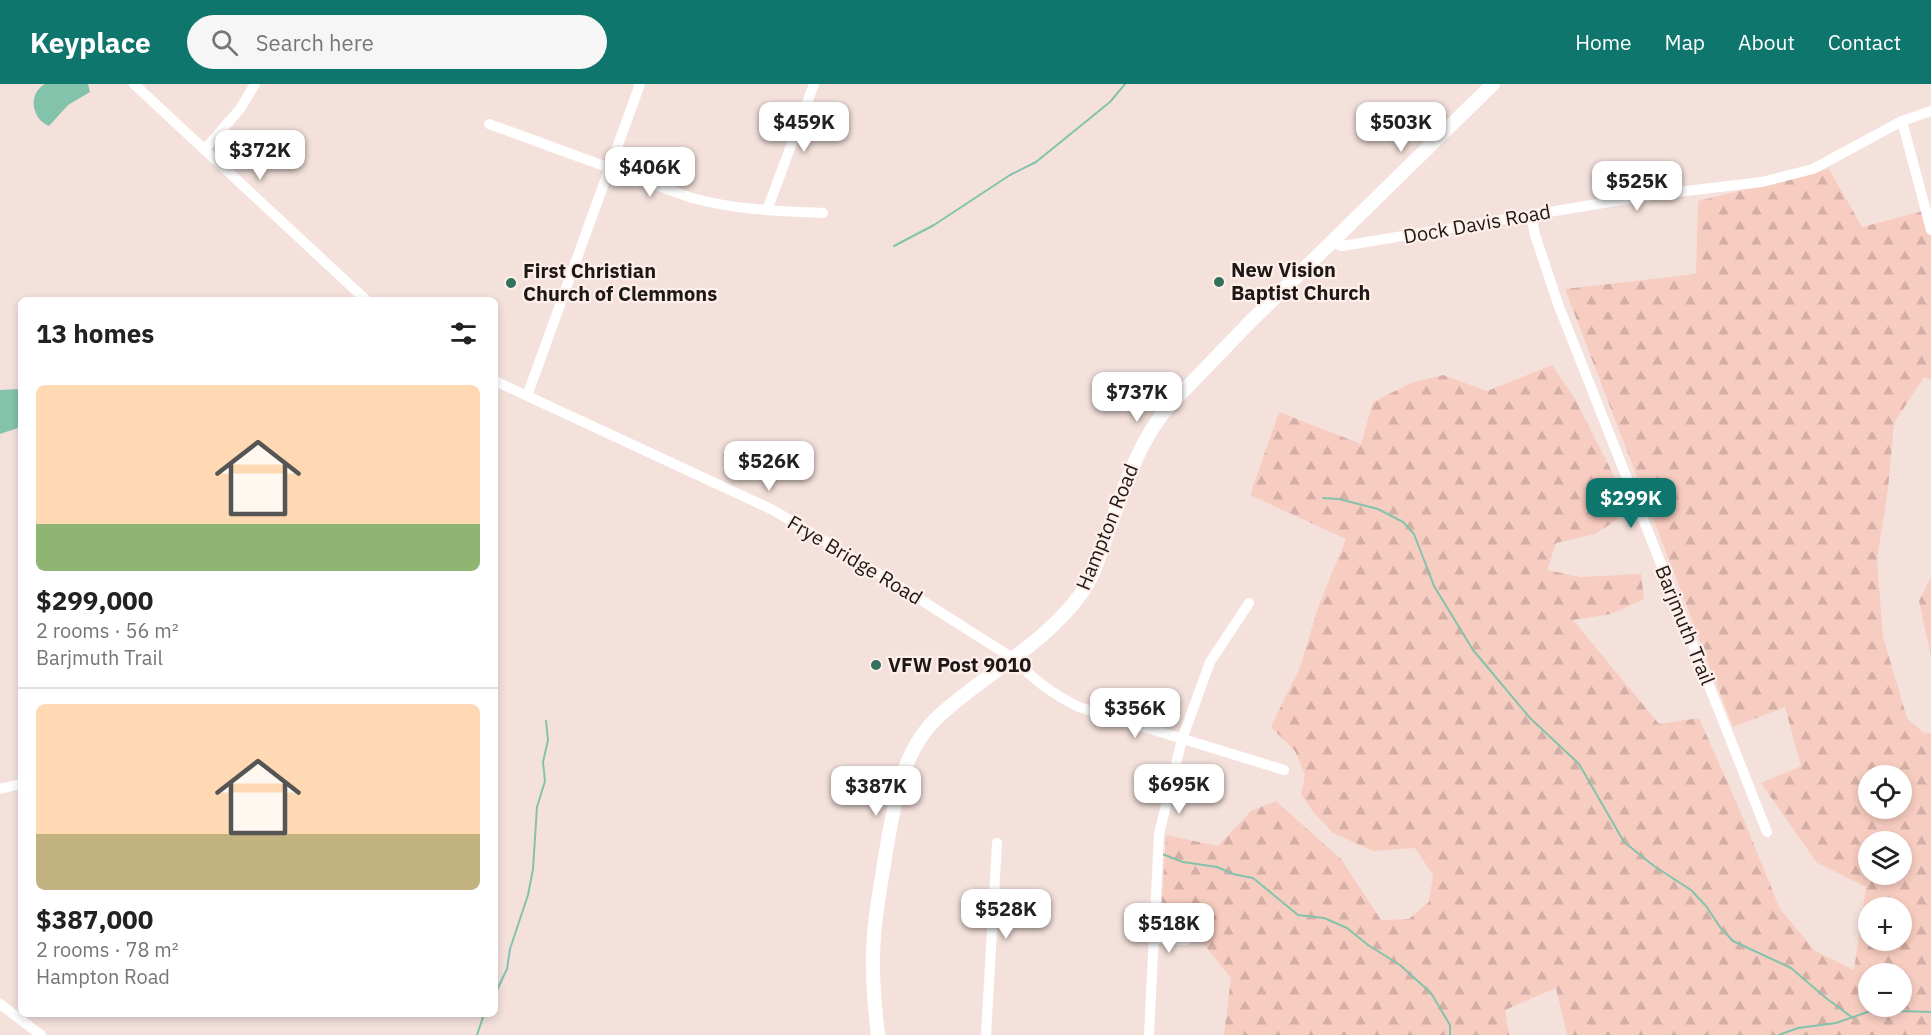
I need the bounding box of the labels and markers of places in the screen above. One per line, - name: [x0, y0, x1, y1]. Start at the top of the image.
- pin: $459K: [762, 102, 846, 153]
- pin: $503K: [1359, 102, 1443, 153]
- pin: $372K: [218, 130, 302, 181]
- pin: $406K: [608, 147, 692, 198]
- pin: $525K: [1595, 161, 1679, 212]
- place label: New Vision Baptist Church: [1231, 256, 1371, 306]
- place label: First Christian Church of Clemmons: [523, 257, 717, 307]
- marker: New Vision Baptist Church: [1212, 275, 1226, 289]
- marker: First Christian Church of Clemmons: [504, 276, 518, 290]
- pin: $737K: [1095, 372, 1179, 423]
- pin: $526K: [727, 441, 811, 492]
- pin: $299K: [1589, 478, 1673, 529]
- place label: VFW Post 9010: [888, 651, 1031, 678]
- marker: VFW Post 9010: [869, 658, 883, 672]
- pin: $356K: [1093, 688, 1177, 739]
- pin: $695K: [1137, 764, 1221, 815]
- pin: $387K: [834, 766, 918, 817]
- pin: $528K: [964, 889, 1048, 940]
- pin: $518K: [1127, 903, 1211, 954]

